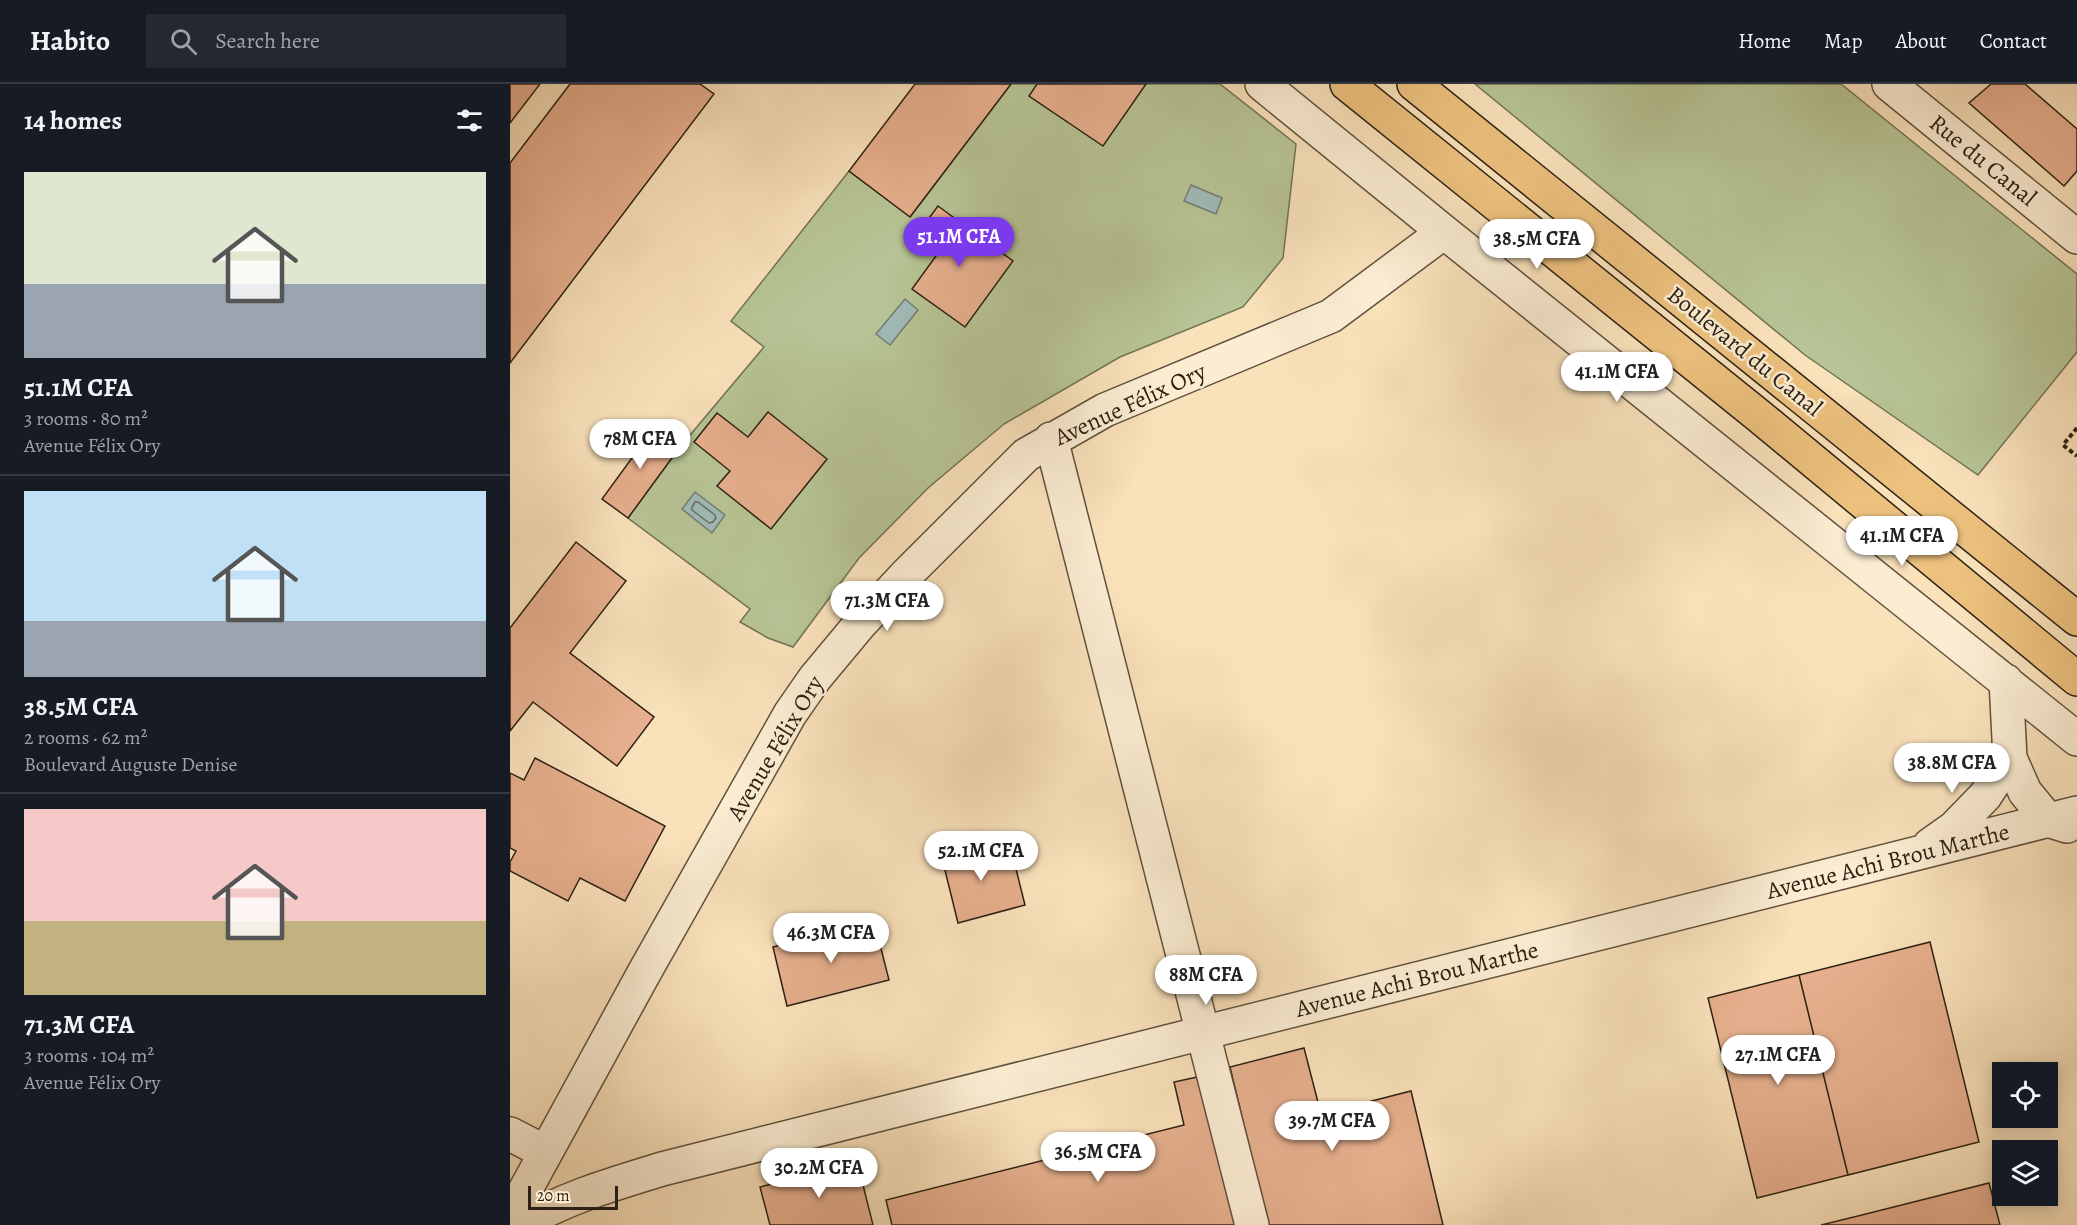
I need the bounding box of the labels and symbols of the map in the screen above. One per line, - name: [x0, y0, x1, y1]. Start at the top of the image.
- street label: Rue du Canal: [1923, 107, 2043, 213]
- pin: 51.1M CFA: [890, 217, 1028, 268]
- pin: 38.5M CFA: [1468, 219, 1606, 270]
- street label: Boulevard du Canal: [1661, 279, 1829, 424]
- pin: 41.1M CFA: [1548, 352, 1686, 403]
- street label: Avenue Félix Ory: [1048, 355, 1211, 454]
- pin: 78M CFA: [585, 419, 695, 470]
- pin: 41.1M CFA: [1833, 516, 1971, 567]
- pin: 71.3M CFA: [818, 581, 956, 632]
- street label: Avenue Félix Ory: [719, 669, 831, 827]
- pin: 38.8M CFA: [1883, 743, 2021, 794]
- street label: Avenue Achi Brou Marthe: [1762, 815, 2013, 907]
- pin: 52.1M CFA: [912, 831, 1050, 882]
- pin: 46.3M CFA: [762, 913, 900, 964]
- street label: Avenue Achi Brou Marthe: [1291, 933, 1542, 1025]
- pin: 88M CFA: [1151, 955, 1261, 1006]
- pin: 27.1M CFA: [1709, 1035, 1847, 1086]
- pin: 39.7M CFA: [1263, 1101, 1401, 1152]
- pin: 36.5M CFA: [1029, 1132, 1167, 1183]
- pin: 30.2M CFA: [750, 1148, 888, 1199]
- scale bar: [528, 1183, 618, 1210]

